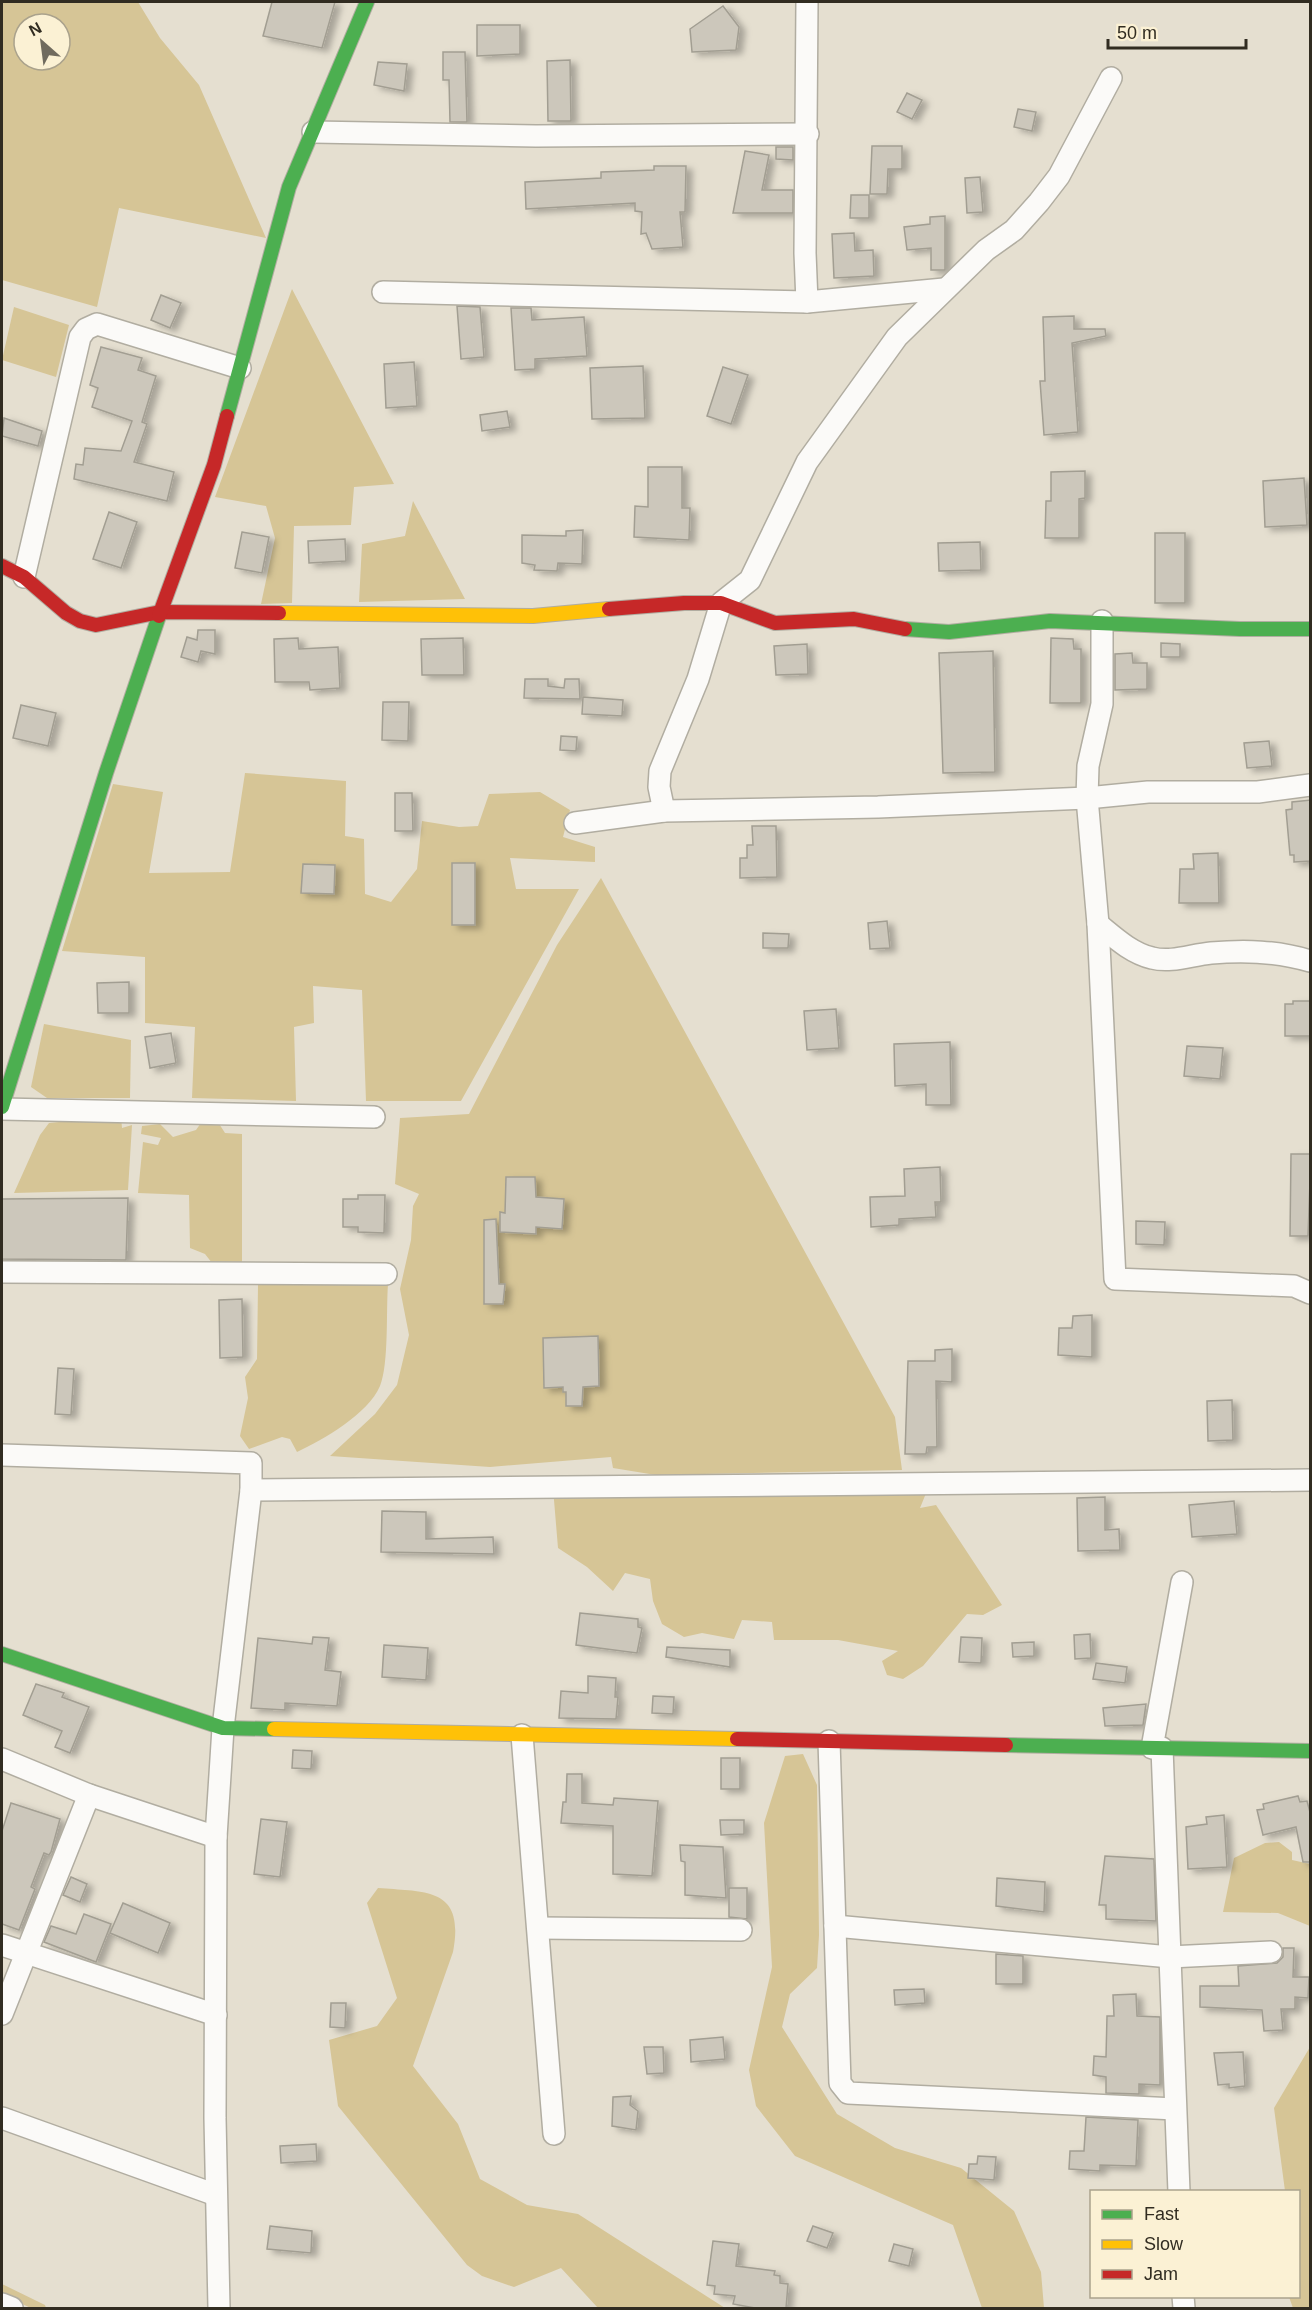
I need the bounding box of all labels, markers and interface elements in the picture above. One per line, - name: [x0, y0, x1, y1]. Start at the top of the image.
- north arrow: [12, 12, 72, 72]
- scale bar: [1108, 12, 1246, 50]
- text: N: [26, 19, 44, 39]
- text: 50 m: [1117, 23, 1157, 43]
- legend: [1090, 2190, 1300, 2298]
- text: Fast: [1144, 2204, 1179, 2224]
- text: Slow: [1144, 2234, 1184, 2254]
- text: Jam: [1144, 2264, 1178, 2284]

